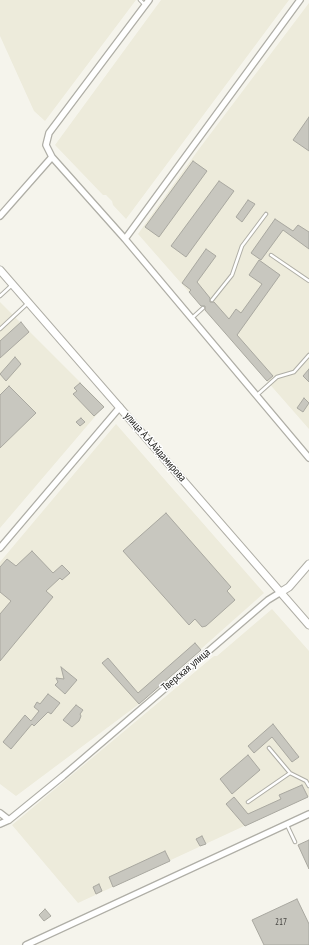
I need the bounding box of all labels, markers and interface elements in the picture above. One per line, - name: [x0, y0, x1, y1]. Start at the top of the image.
- street label: улица А.А.Айдамирова: [121, 410, 189, 484]
- street label: Тверская улица: [159, 646, 213, 694]
- house number: 217: [275, 917, 287, 927]

